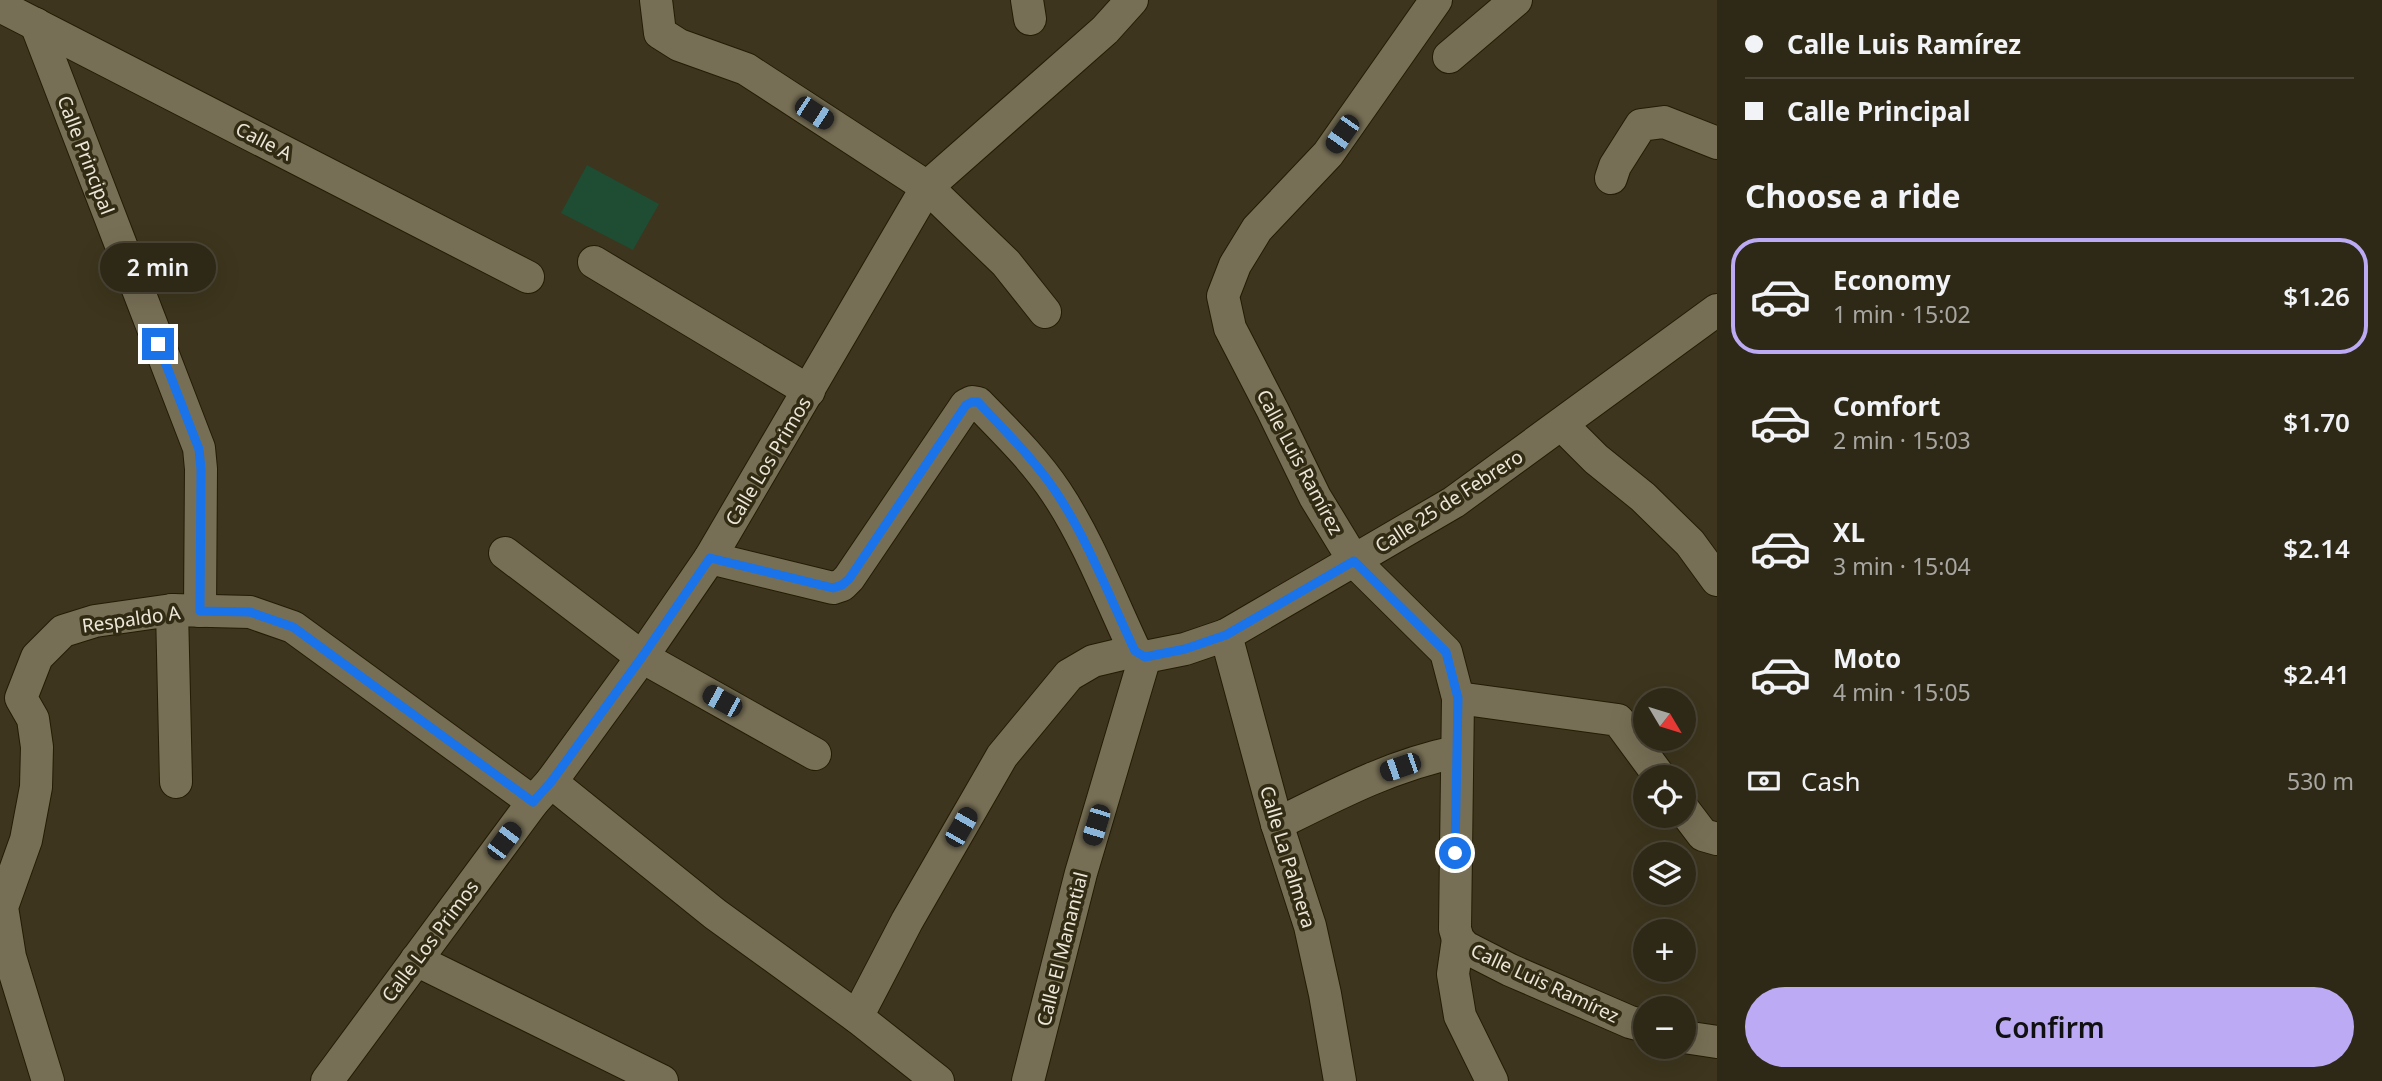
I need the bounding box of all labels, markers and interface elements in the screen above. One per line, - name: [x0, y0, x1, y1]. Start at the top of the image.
- text: Calle Luis Ramírez: [1787, 26, 2021, 62]
- street label: Calle Principal: [51, 92, 121, 218]
- car: [791, 93, 838, 133]
- text: Calle Principal: [1787, 93, 1970, 129]
- car: [1322, 111, 1363, 157]
- street label: Calle A: [231, 116, 298, 167]
- text: Choose a ride: [1745, 174, 1961, 217]
- callout: 2 min: [100, 243, 216, 292]
- text: 2 min: [127, 251, 189, 283]
- text: Economy: [1833, 262, 1951, 298]
- icon: car: [1749, 265, 1812, 328]
- text: $1.26: [2283, 278, 2350, 314]
- text: 1 min · 15:02: [1833, 298, 1971, 330]
- route end: [142, 328, 174, 360]
- street label: Calle Luis Ramírez: [1251, 385, 1349, 539]
- text: Comfort: [1833, 388, 1941, 424]
- icon: car: [1749, 391, 1812, 454]
- street label: Calle Los Primos: [719, 392, 817, 530]
- text: $1.70: [2283, 404, 2350, 440]
- text: 2 min · 15:03: [1833, 424, 1971, 456]
- street label: Calle 25 de Febrero: [1370, 443, 1528, 559]
- text: XL: [1833, 514, 1865, 550]
- icon: car: [1749, 517, 1812, 580]
- text: $2.14: [2283, 530, 2350, 566]
- text: 3 min · 15:04: [1833, 550, 1971, 582]
- street label: Respaldo A: [80, 599, 183, 639]
- text: Moto: [1833, 640, 1901, 676]
- icon: car: [1749, 643, 1812, 706]
- text: $2.41: [2283, 656, 2350, 692]
- text: 4 min · 15:05: [1833, 676, 1971, 708]
- car: [699, 682, 746, 720]
- north arrow: [1633, 688, 1696, 751]
- map controls: [1633, 688, 1696, 1059]
- car: [1377, 750, 1424, 784]
- icon: cash: [1745, 762, 1783, 800]
- text: Cash: [1801, 763, 1861, 799]
- button: locate: [1633, 765, 1696, 828]
- text: 530 m: [2287, 765, 2354, 797]
- street label: Calle La Palmera: [1254, 783, 1322, 931]
- car: [1080, 802, 1113, 848]
- car: [942, 804, 981, 850]
- car: [483, 818, 526, 864]
- route start: [1439, 837, 1471, 869]
- button: layers: [1633, 842, 1696, 905]
- street label: Calle El Manantial: [1030, 869, 1094, 1029]
- street label: Calle Los Primos: [376, 875, 484, 1007]
- button: +: [1633, 919, 1696, 982]
- street label: Calle Luis Ramírez: [1467, 937, 1623, 1029]
- button: Confirm: [1745, 987, 2354, 1067]
- button: −: [1633, 996, 1696, 1059]

